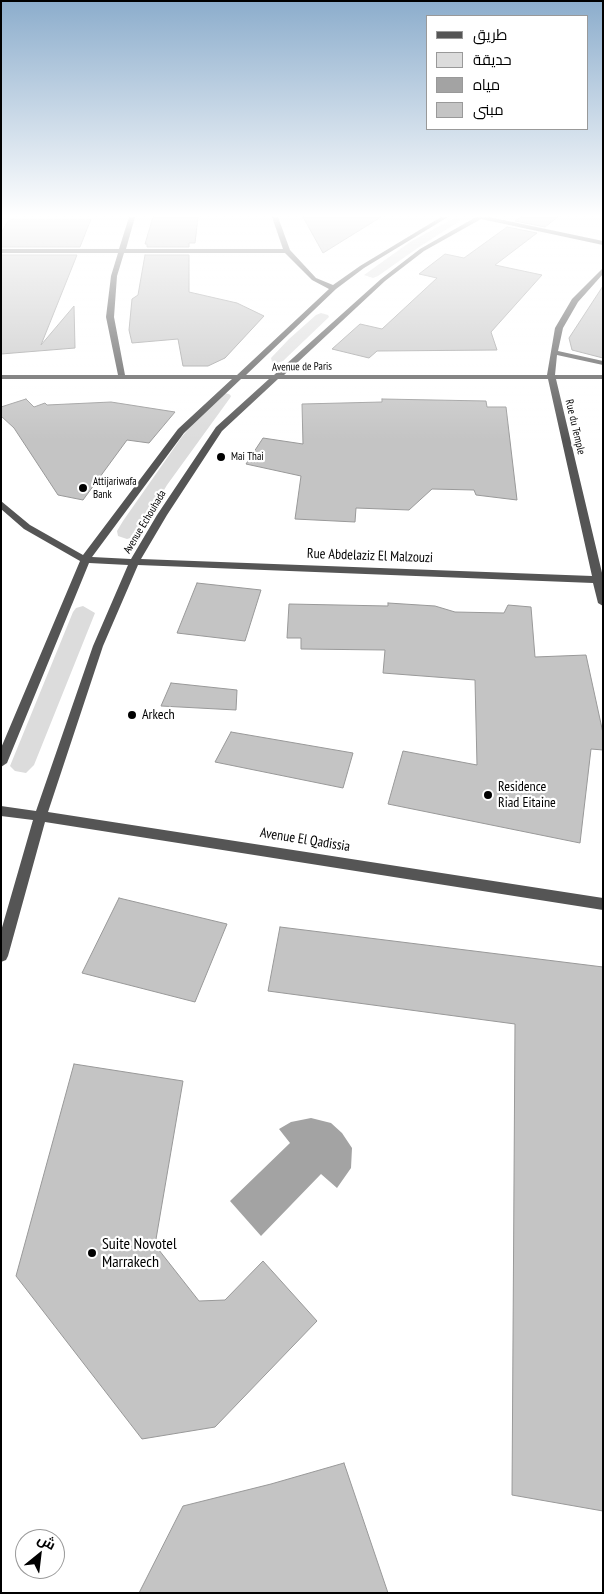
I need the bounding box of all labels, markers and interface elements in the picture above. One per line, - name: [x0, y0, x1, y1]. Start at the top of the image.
- legend: [426, 15, 589, 130]
- text: طريق: [473, 25, 507, 44]
- text: حديقة: [473, 50, 512, 69]
- text: مياه: [473, 75, 500, 94]
- text: مبنى: [473, 100, 504, 119]
- street label: Avenue de Paris: [272, 360, 332, 374]
- street label: Rue du Temple: [562, 398, 588, 456]
- place label: Mai Thai: [231, 450, 264, 464]
- marker: Mai Thai: [215, 451, 227, 463]
- place label: Attijariwafa Bank: [93, 475, 137, 501]
- marker: Attijariwafa Bank: [77, 482, 89, 494]
- street label: Avenue Echouhada: [121, 488, 169, 556]
- street label: Rue Abdelaziz El Malzouzi: [307, 545, 433, 567]
- place label: Arkech: [142, 707, 175, 723]
- marker: Arkech: [126, 709, 138, 721]
- place label: Residence Riad Eitaine: [498, 779, 556, 812]
- marker: Residence Riad Eitaine: [482, 789, 494, 801]
- street label: Avenue El Qadissia: [259, 825, 351, 855]
- place label: Suite Novotel Marrakech: [102, 1234, 177, 1272]
- marker: Suite Novotel Marrakech: [86, 1247, 98, 1259]
- north arrow: [15, 1529, 65, 1579]
- text: ش: [35, 1530, 59, 1554]

